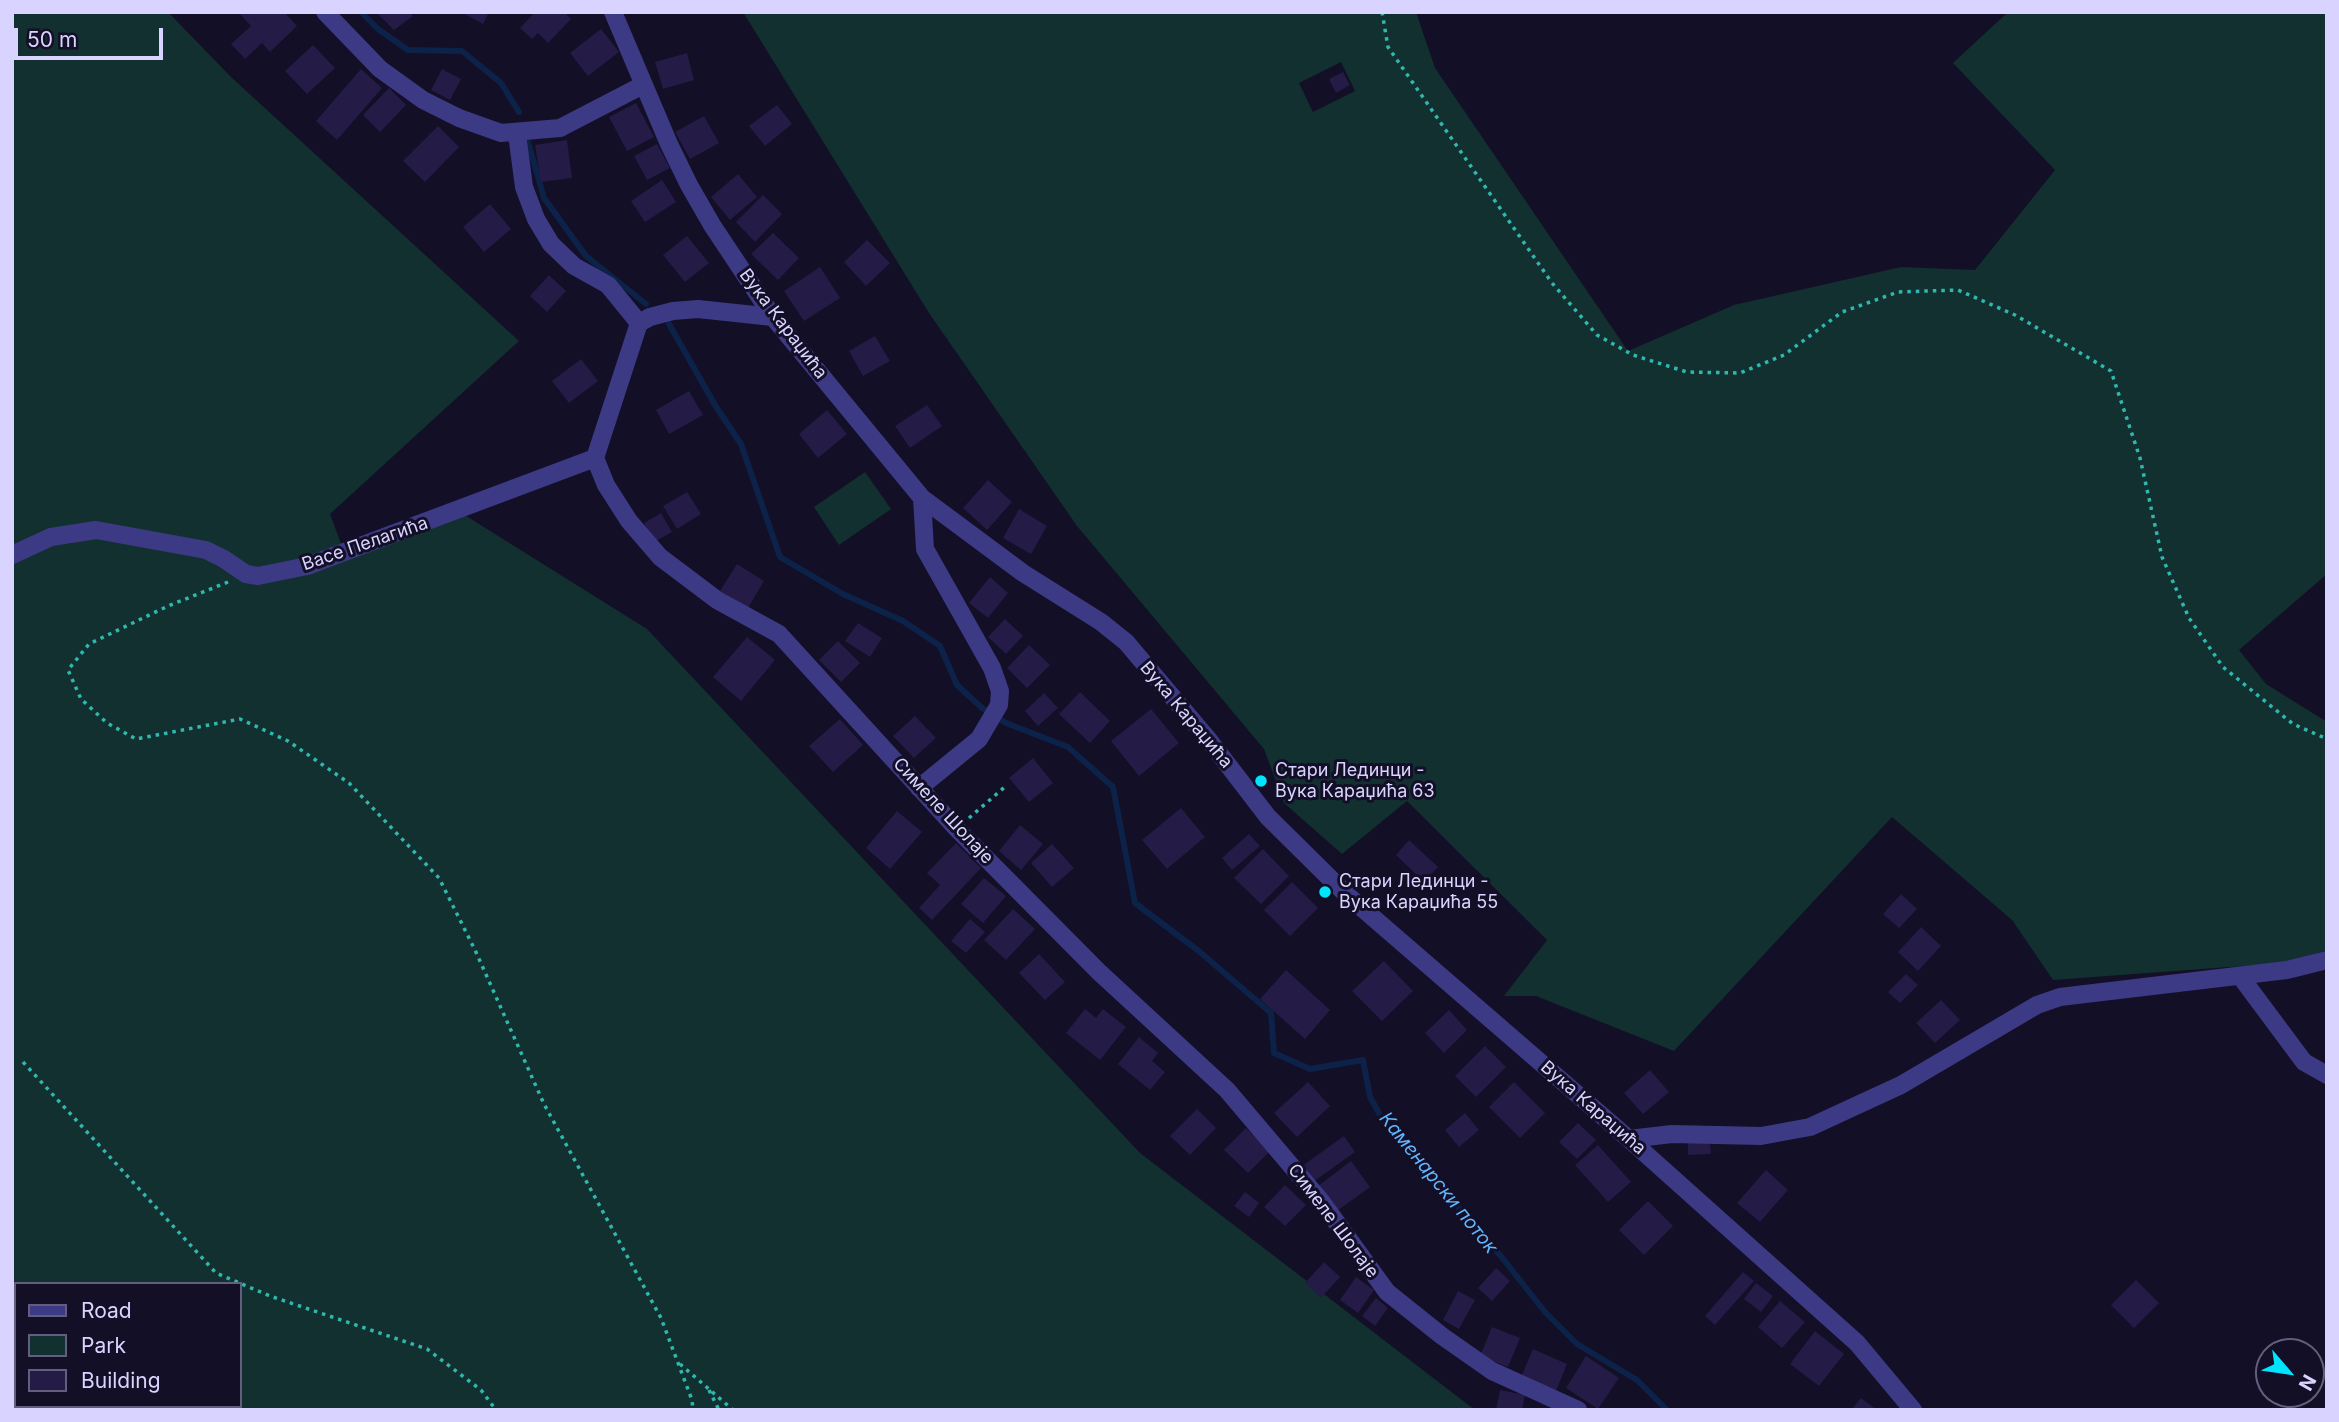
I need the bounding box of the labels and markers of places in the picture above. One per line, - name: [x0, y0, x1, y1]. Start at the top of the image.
- place label: Стари Лединци - Вука Караџића 63: [1275, 760, 1435, 802]
- marker: Стари Лединци - Вука Караџића 63: [1253, 773, 1269, 789]
- place label: Стари Лединци - Вука Караџића 55: [1339, 871, 1498, 914]
- marker: Стари Лединци - Вука Караџића 55: [1317, 884, 1333, 900]

